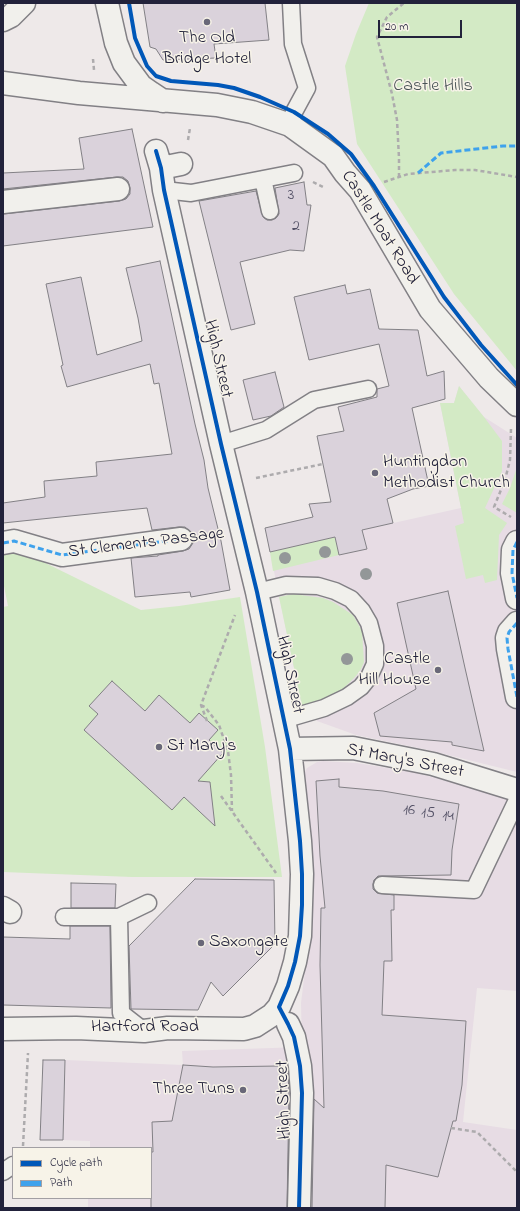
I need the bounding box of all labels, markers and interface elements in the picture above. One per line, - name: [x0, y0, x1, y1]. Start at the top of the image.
- scale bar: [380, 12, 464, 38]
- marker: The Old Bridge Hotel: [202, 17, 212, 27]
- text: 20 m: [385, 18, 408, 36]
- place label: The Old Bridge Hotel: [163, 28, 251, 70]
- park label: Castle Hills: [393, 76, 473, 98]
- street label: Castle Moat Road: [335, 167, 423, 289]
- house number: 3: [288, 186, 294, 206]
- house number: 2: [292, 217, 300, 237]
- street label: High Street: [198, 318, 236, 400]
- place label: Huntingdon Methodist Church: [383, 452, 510, 494]
- marker: Huntingdon Methodist Church: [370, 468, 380, 478]
- street label: St Clements Passage: [67, 524, 225, 564]
- street label: High Street: [270, 634, 308, 716]
- place label: Castle Hill House: [358, 649, 430, 692]
- marker: Castle Hill House: [433, 665, 443, 675]
- place label: St Mary's: [167, 736, 236, 758]
- street label: St Mary's Street: [344, 740, 466, 784]
- marker: St Mary's: [154, 742, 164, 752]
- house number: 16: [403, 801, 415, 821]
- house number: 15: [421, 804, 435, 824]
- house number: 14: [442, 807, 454, 827]
- place label: Saxongate: [209, 932, 288, 954]
- marker: Saxongate: [196, 938, 206, 948]
- street label: Hartford Road: [91, 1017, 199, 1039]
- street label: High Street: [273, 1060, 297, 1140]
- place label: Three Tuns: [152, 1079, 235, 1101]
- marker: Three Tuns: [238, 1085, 248, 1095]
- legend: [12, 1147, 152, 1199]
- text: Cycle path: [50, 1154, 102, 1172]
- text: Path: [50, 1174, 72, 1192]

